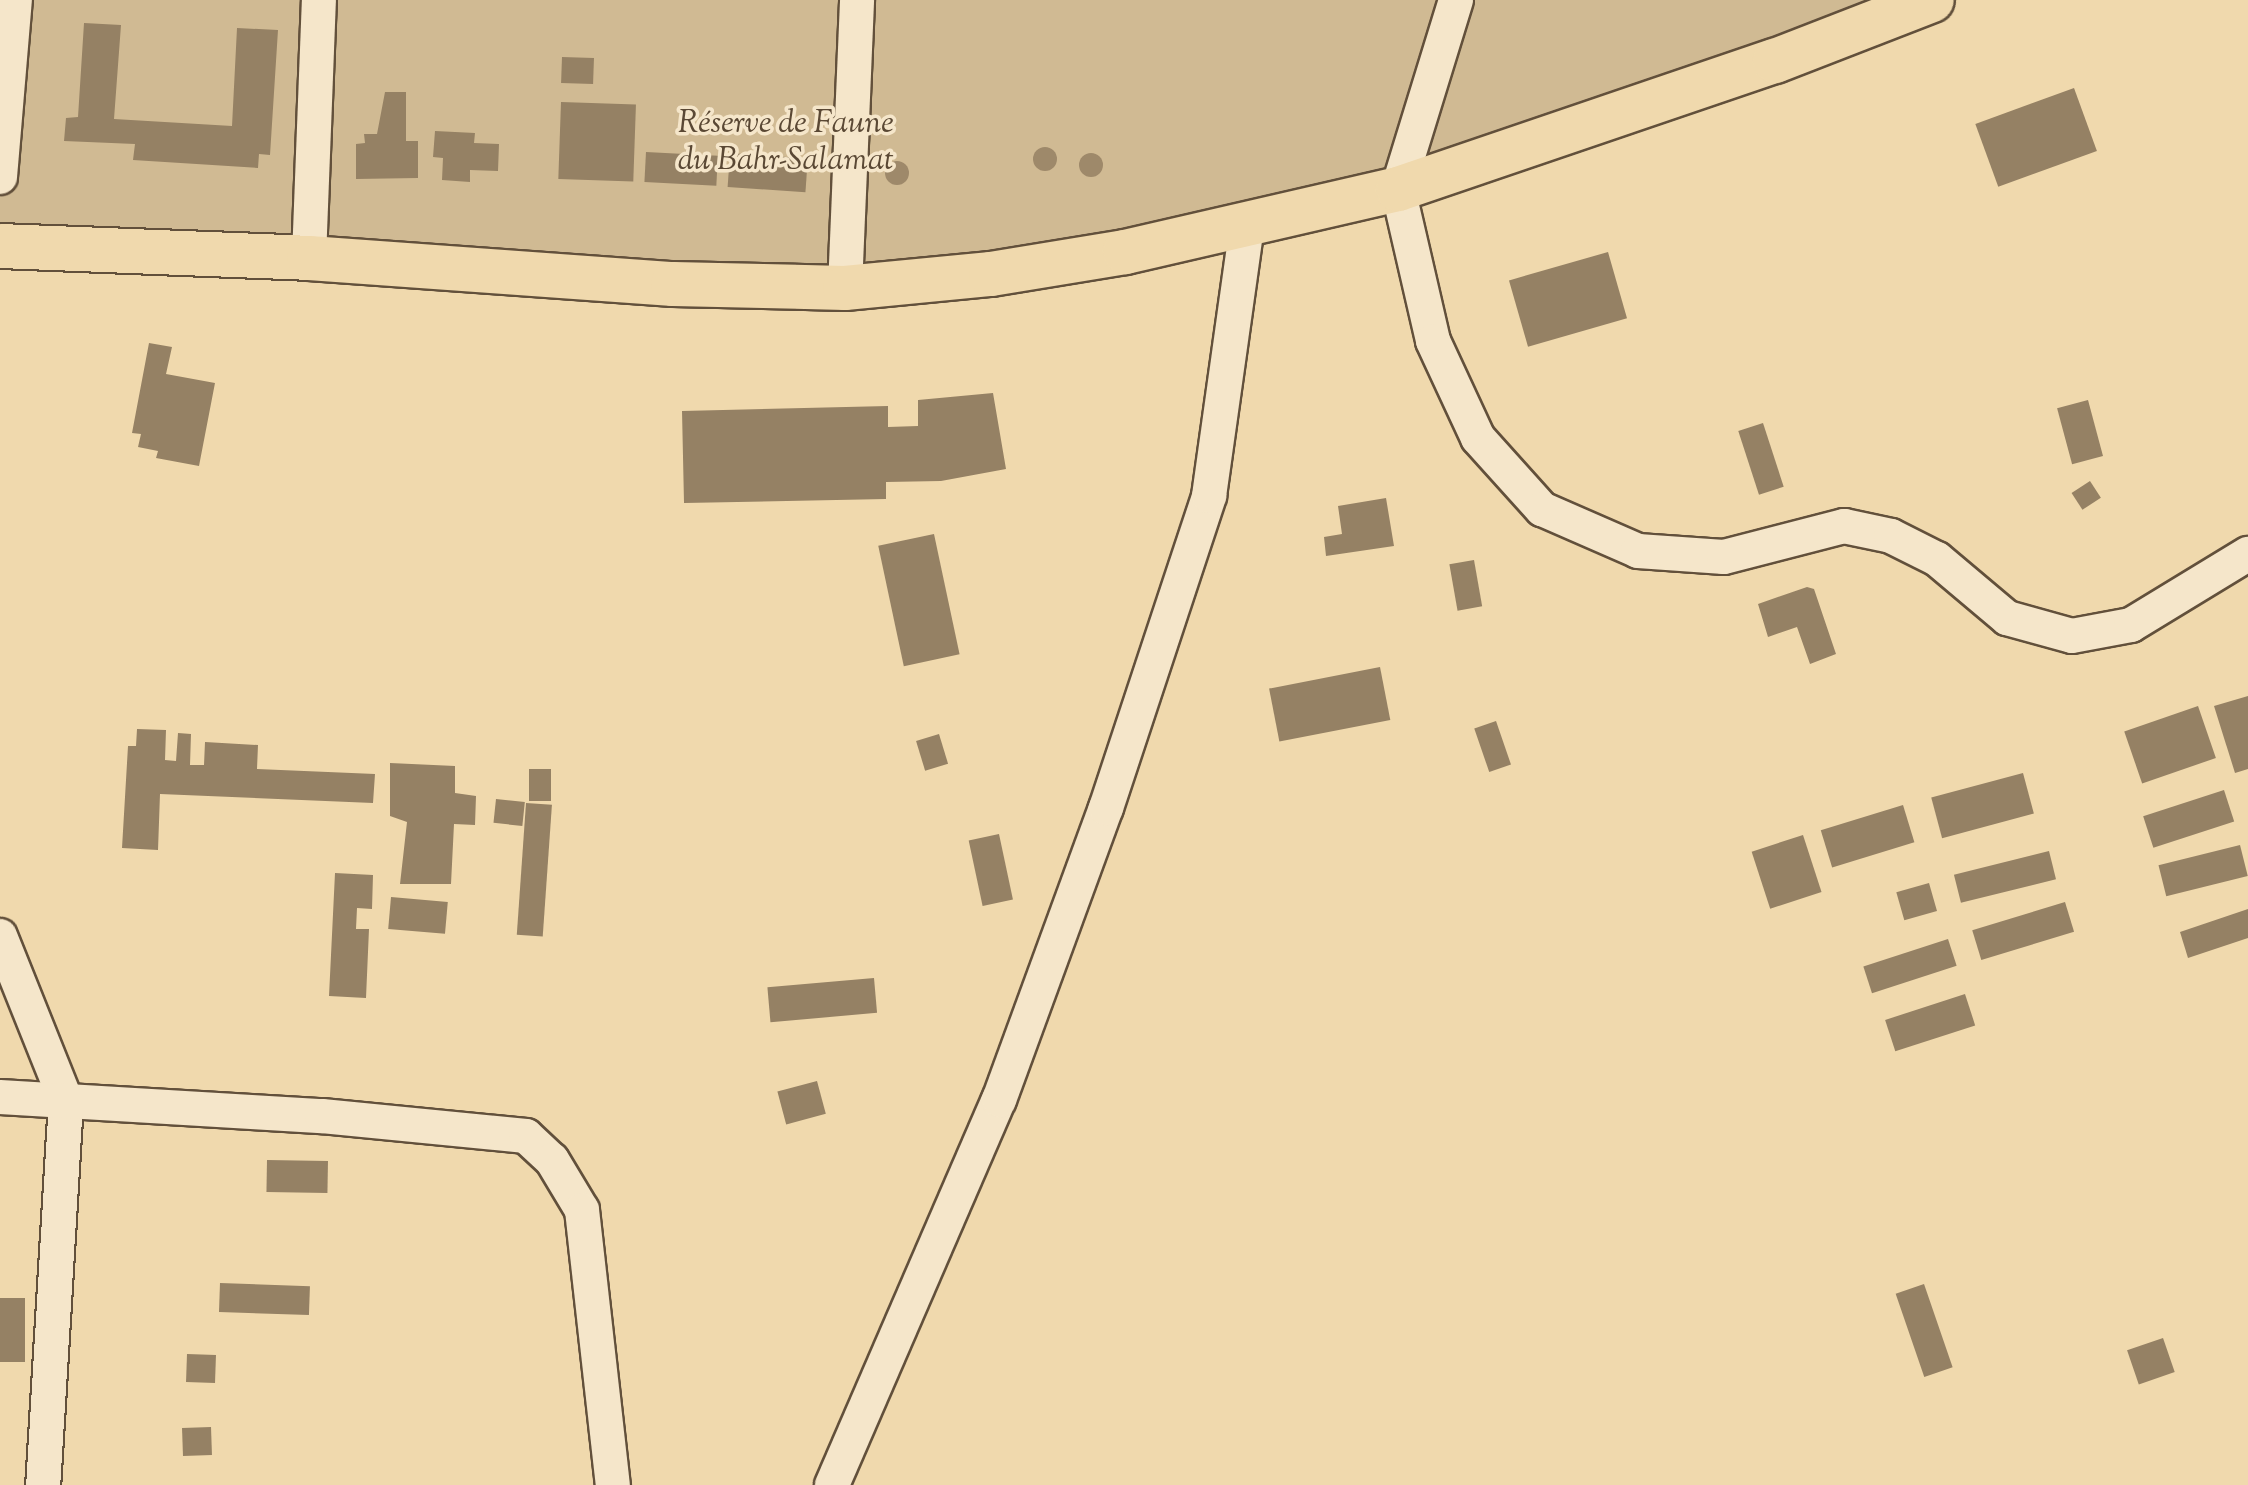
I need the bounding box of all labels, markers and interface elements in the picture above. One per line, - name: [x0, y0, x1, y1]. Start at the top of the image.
- park label: Réserve de Faune du Bahr-Salamat: [678, 106, 894, 181]

